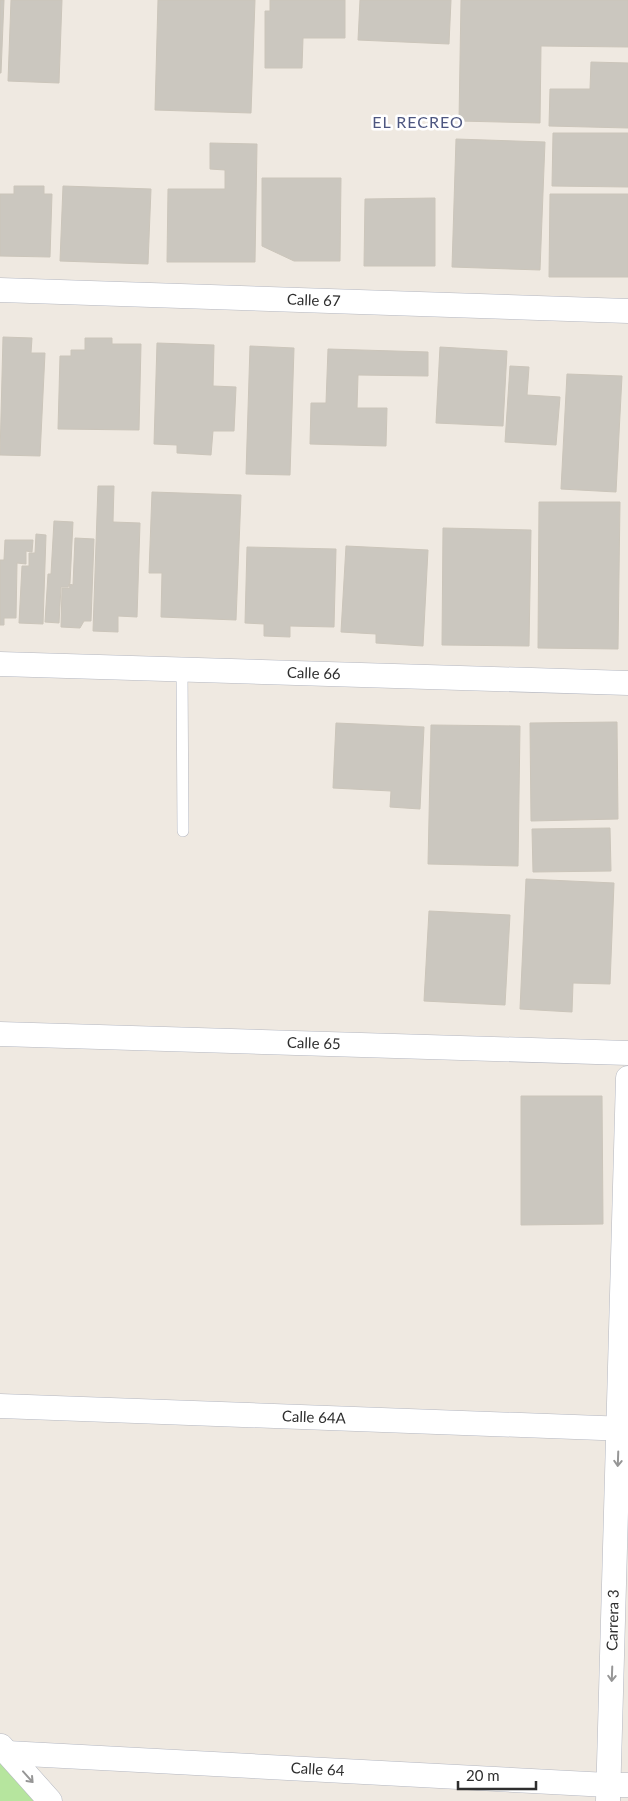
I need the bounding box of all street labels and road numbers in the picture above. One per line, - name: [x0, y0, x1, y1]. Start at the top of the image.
- street label: Calle 67: [287, 290, 341, 309]
- street label: Calle 66: [287, 663, 341, 682]
- street label: Calle 65: [287, 1033, 341, 1052]
- street label: Calle 64A: [282, 1406, 347, 1427]
- street label: Carrera 3: [602, 1589, 622, 1651]
- street label: Calle 64: [290, 1758, 345, 1779]

